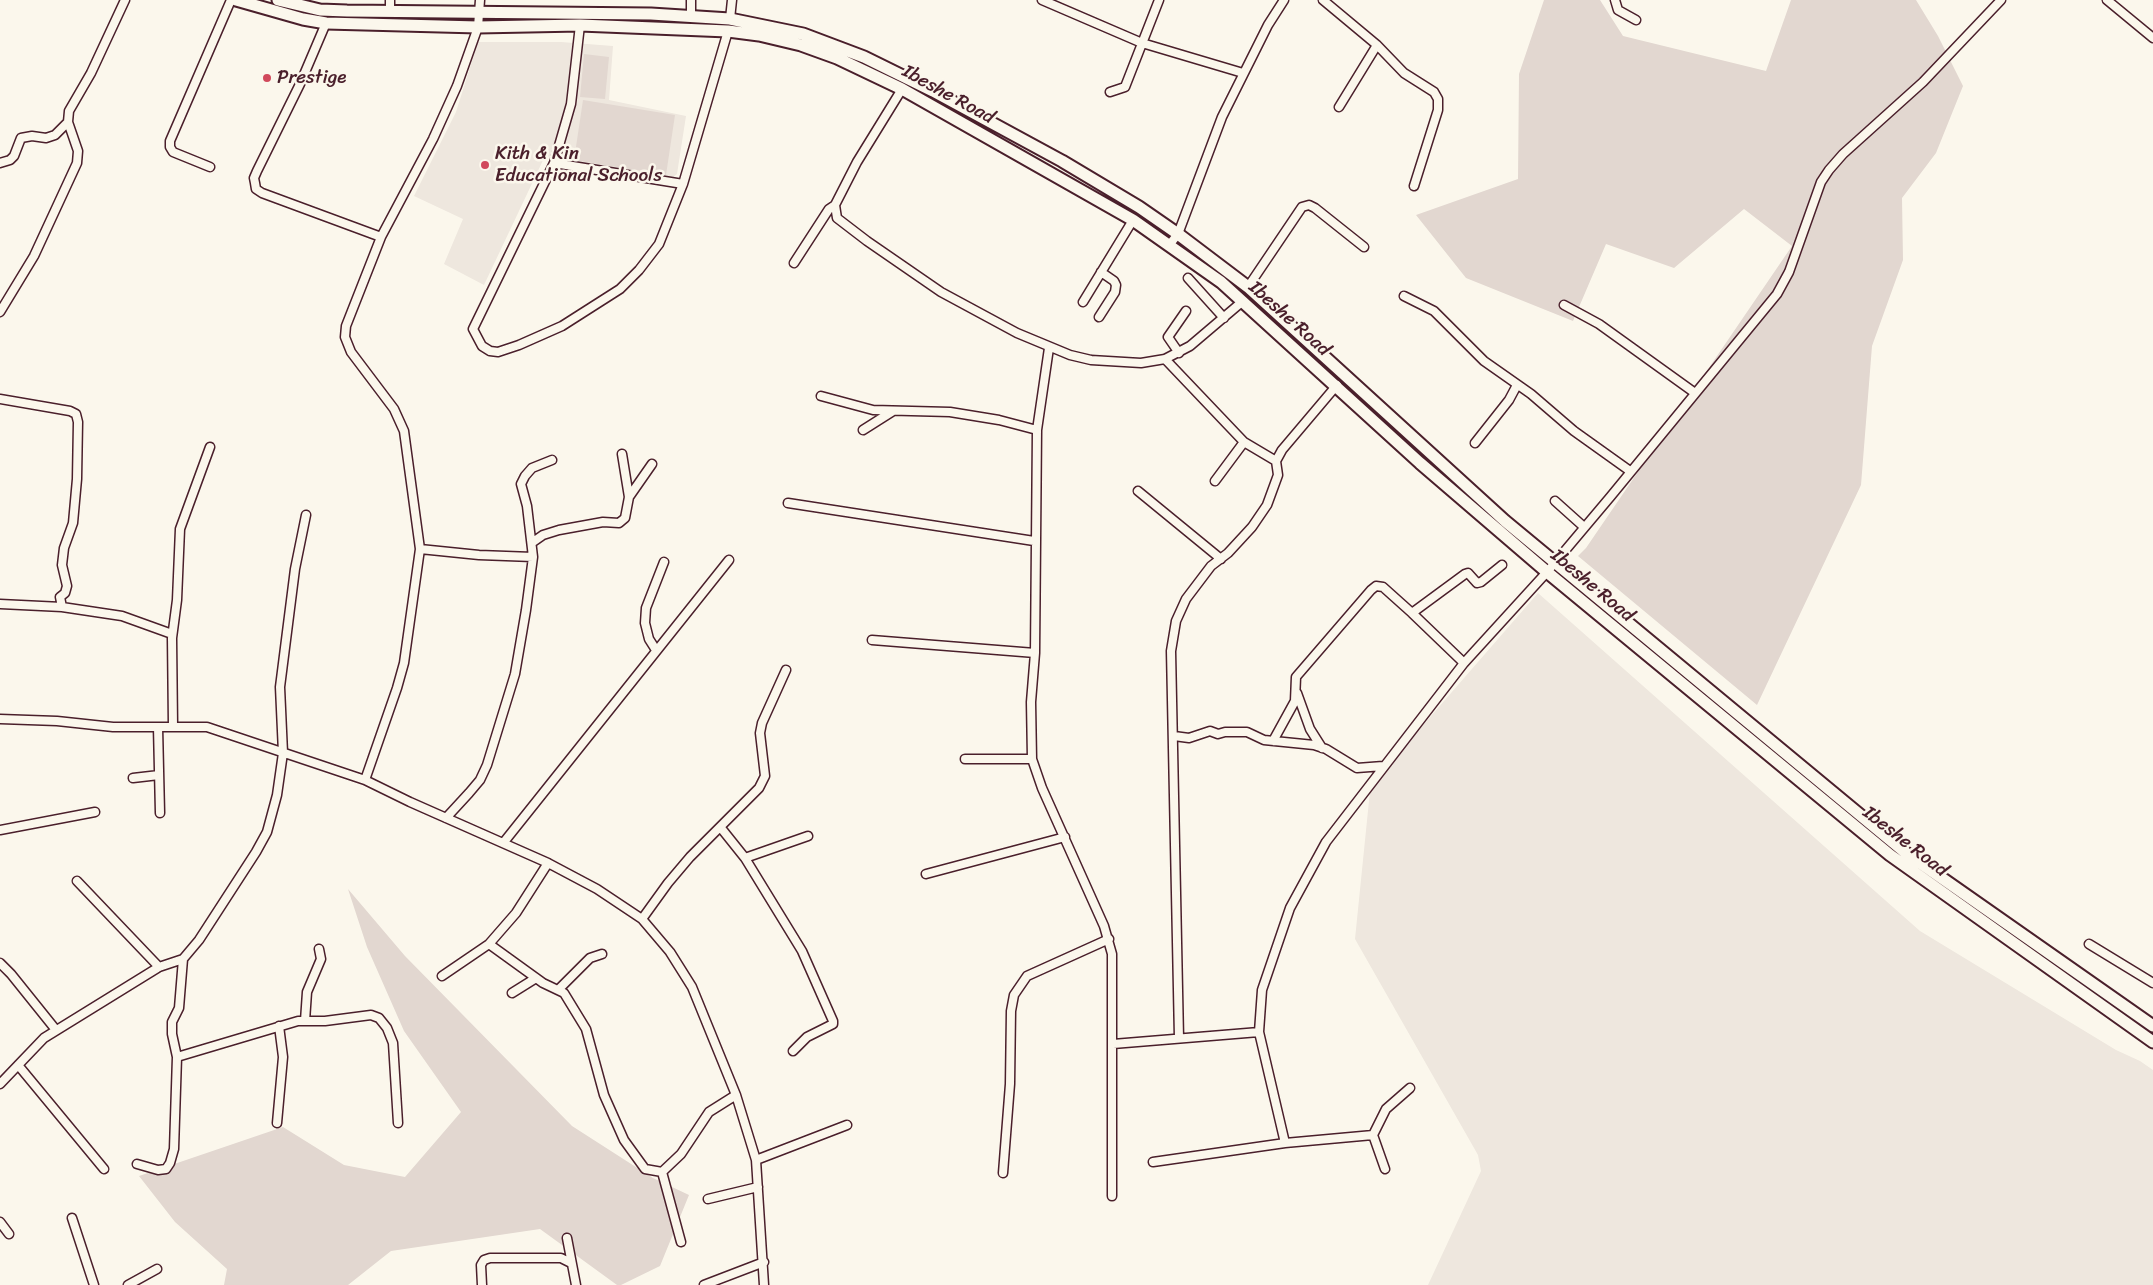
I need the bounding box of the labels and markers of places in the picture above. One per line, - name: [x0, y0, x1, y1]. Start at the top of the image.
- place label: Prestige: [277, 67, 346, 89]
- marker: Prestige: [261, 72, 273, 84]
- place label: Kith & Kin Educational Schools: [495, 143, 662, 187]
- marker: Kith & Kin Educational Schools: [479, 159, 491, 171]

